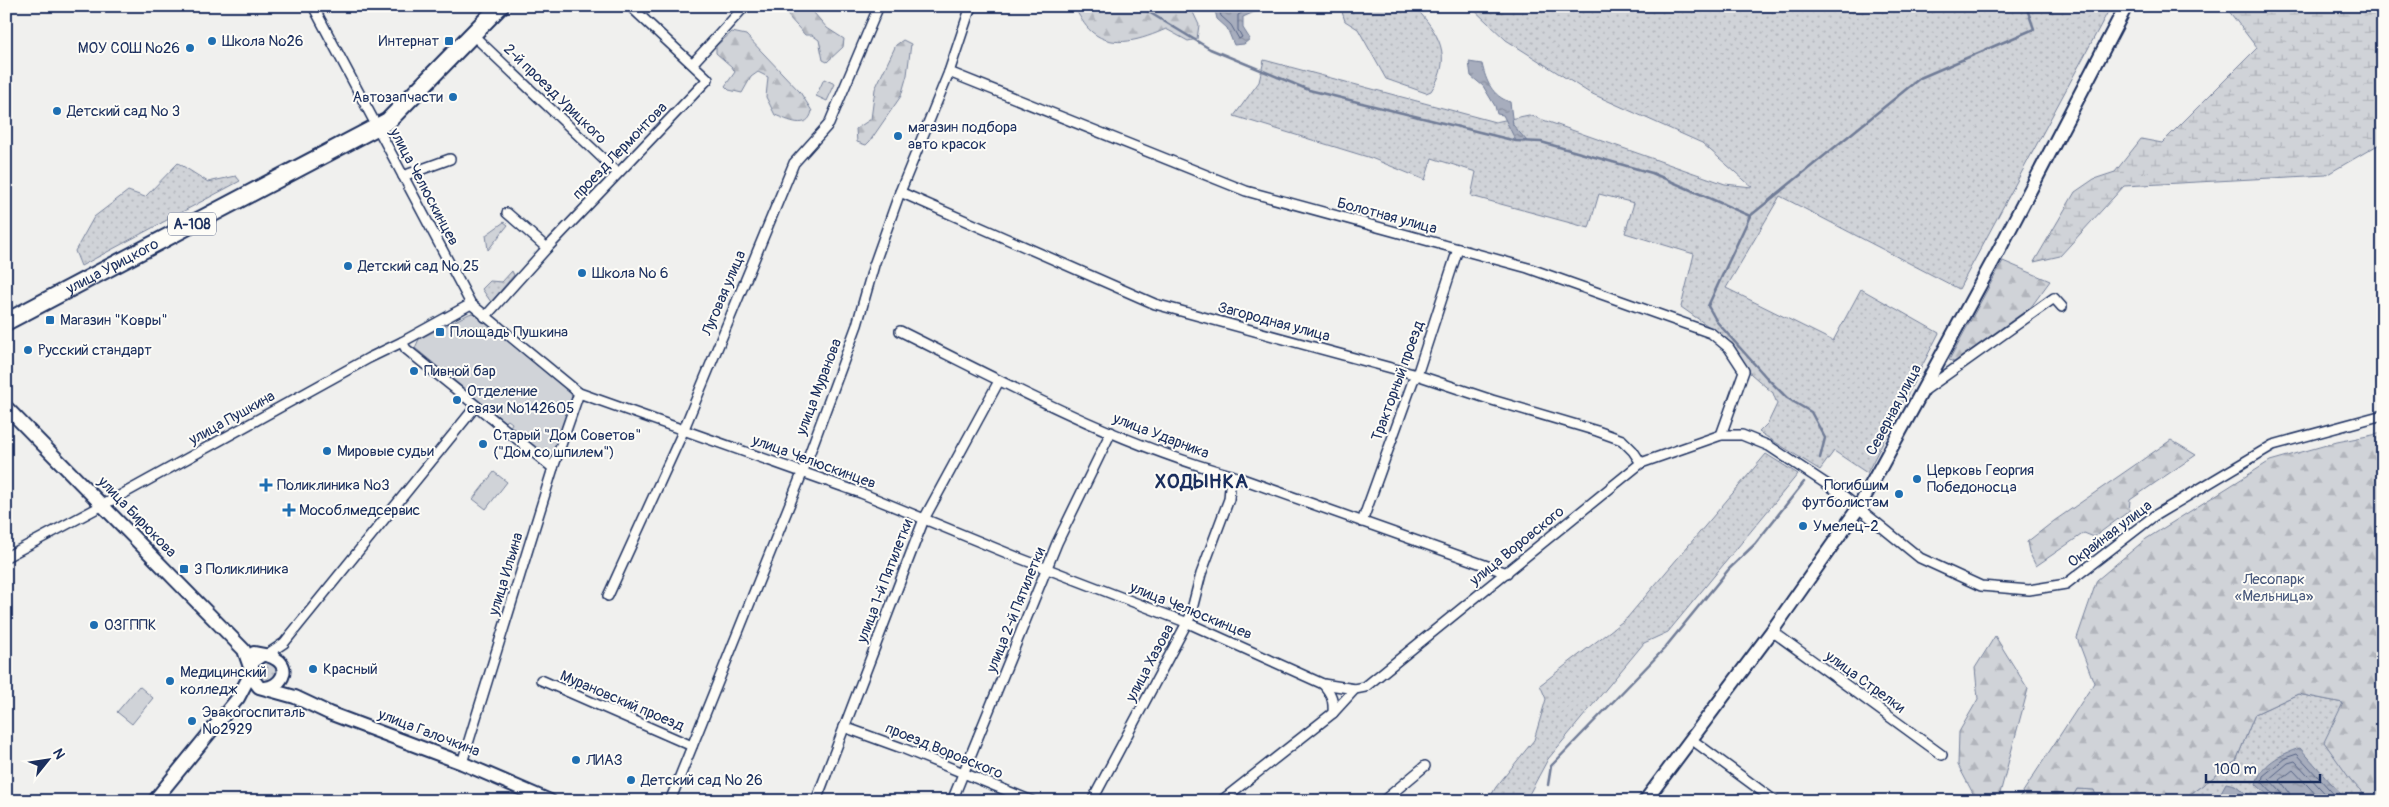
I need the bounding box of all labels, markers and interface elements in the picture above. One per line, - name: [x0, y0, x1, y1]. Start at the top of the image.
- place label: Школа №26: [222, 32, 304, 51]
- place label: Интернат: [379, 32, 439, 51]
- marker: Школа №26: [206, 35, 218, 47]
- marker: Интернат: [443, 35, 455, 47]
- place label: МОУ СОШ №26: [78, 39, 180, 58]
- street label: 2-й проезд Урицкого: [499, 40, 611, 148]
- marker: МОУ СОШ №26: [184, 42, 196, 54]
- place label: Автозапчасти: [352, 88, 443, 107]
- marker: Автозапчасти: [447, 91, 459, 103]
- street label: проезд Лермонтова: [569, 98, 671, 204]
- place label: Детский сад № 3: [66, 102, 180, 121]
- marker: Детский сад № 3: [51, 105, 63, 117]
- place label: магазин подбора авто красок: [908, 118, 1017, 154]
- street label: улица Челюскинцев: [385, 124, 463, 249]
- marker: магазин подбора авто красок: [892, 130, 904, 142]
- street label: Болотная улица: [1335, 194, 1439, 238]
- road number: А-108: [168, 212, 216, 235]
- street label: улица Урицкого: [62, 234, 162, 299]
- street label: Луговая улица: [697, 248, 750, 339]
- place label: Детский сад № 25: [357, 257, 479, 276]
- marker: Детский сад № 25: [342, 260, 354, 272]
- place label: Школа № 6: [592, 264, 668, 283]
- marker: Школа № 6: [576, 267, 588, 279]
- street label: Загородная улица: [1216, 298, 1332, 346]
- place label: Магазин "Ковры": [60, 311, 167, 330]
- marker: Магазин "Ковры": [44, 314, 56, 326]
- street label: Тракторный проезд: [1367, 318, 1429, 444]
- place label: Площадь Пушкина: [450, 323, 568, 342]
- marker: Площадь Пушкина: [434, 326, 446, 338]
- street label: улица Муранова: [792, 336, 846, 439]
- place label: Русский стандарт: [38, 341, 152, 360]
- marker: Русский стандарт: [22, 344, 34, 356]
- street label: Северная улица: [1862, 361, 1926, 459]
- place label: Пивной бар: [424, 362, 496, 381]
- marker: Пивной бар: [408, 365, 420, 377]
- place label: Отделение связи №142605: [467, 382, 574, 418]
- street label: улица Пушкина: [185, 387, 278, 450]
- marker: Отделение связи №142605: [451, 394, 463, 406]
- street label: улица Ударника: [1109, 409, 1212, 463]
- place label: Старый "Дом Советов" ("Дом со шпилем"): [493, 426, 641, 462]
- street label: улица Челюскинцев: [749, 430, 878, 493]
- marker: Старый "Дом Советов" ("Дом со шпилем"): [477, 438, 489, 450]
- place label: Мировые судьи: [337, 442, 434, 461]
- marker: Мировые судьи: [321, 445, 333, 457]
- place label: Церковь Георгия Победоносца: [1927, 461, 2034, 497]
- district label: ХОДЫНКА: [1155, 469, 1249, 494]
- street label: улица Бирюкова: [93, 472, 180, 561]
- marker: Церковь Георгия Победоносца: [1911, 473, 1923, 485]
- place label: Поликлиника №3: [277, 476, 390, 495]
- place label: Погибшим футболистам: [1802, 476, 1889, 512]
- marker: Поликлиника №3: [259, 478, 273, 492]
- marker: Погибшим футболистам: [1893, 488, 1905, 500]
- street label: Окрайная улица: [2064, 496, 2156, 572]
- place label: Мособлмедсервис: [299, 501, 420, 520]
- street label: улица Воровского: [1465, 502, 1568, 591]
- marker: Мособлмедсервис: [283, 504, 295, 516]
- street label: улица 1-й Пятилетки: [852, 516, 917, 646]
- place label: Умелец-2: [1813, 517, 1879, 536]
- marker: Умелец-2: [1797, 520, 1809, 532]
- street label: улица Ильина: [484, 530, 528, 619]
- street label: улица 2-й Пятилетки: [982, 544, 1050, 676]
- place label: 3 Поликлиника: [194, 560, 288, 579]
- marker: 3 Поликлиника: [178, 563, 190, 575]
- park label: Лесопарк «Мельница»: [2235, 570, 2314, 606]
- street label: улица Челюскинцев: [1126, 577, 1255, 644]
- place label: ОЗГППК: [104, 616, 156, 635]
- marker: ОЗГППК: [88, 619, 100, 631]
- street label: улица Хазова: [1121, 621, 1178, 706]
- street label: улица Стрелки: [1821, 646, 1909, 718]
- place label: Красный: [323, 660, 378, 679]
- place label: Медицинский колледж: [180, 663, 267, 699]
- marker: Красный: [307, 663, 319, 675]
- street label: Мурановский проезд: [557, 666, 687, 736]
- marker: Медицинский колледж: [164, 675, 176, 687]
- place label: Эвакогоспиталь №2929: [202, 703, 306, 739]
- street label: улица Галочкина: [375, 705, 482, 761]
- marker: Эвакогоспиталь №2929: [186, 715, 198, 727]
- street label: проезд Воровского: [882, 719, 1006, 783]
- north arrow: [22, 734, 72, 784]
- text: N: [49, 745, 69, 762]
- place label: ЛИАЗ: [585, 751, 623, 770]
- scale bar: [2206, 752, 2320, 784]
- marker: ЛИАЗ: [570, 754, 582, 766]
- text: 100 m: [2214, 760, 2257, 779]
- place label: Детский сад № 26: [640, 771, 763, 790]
- marker: Детский сад № 26: [625, 774, 637, 786]

